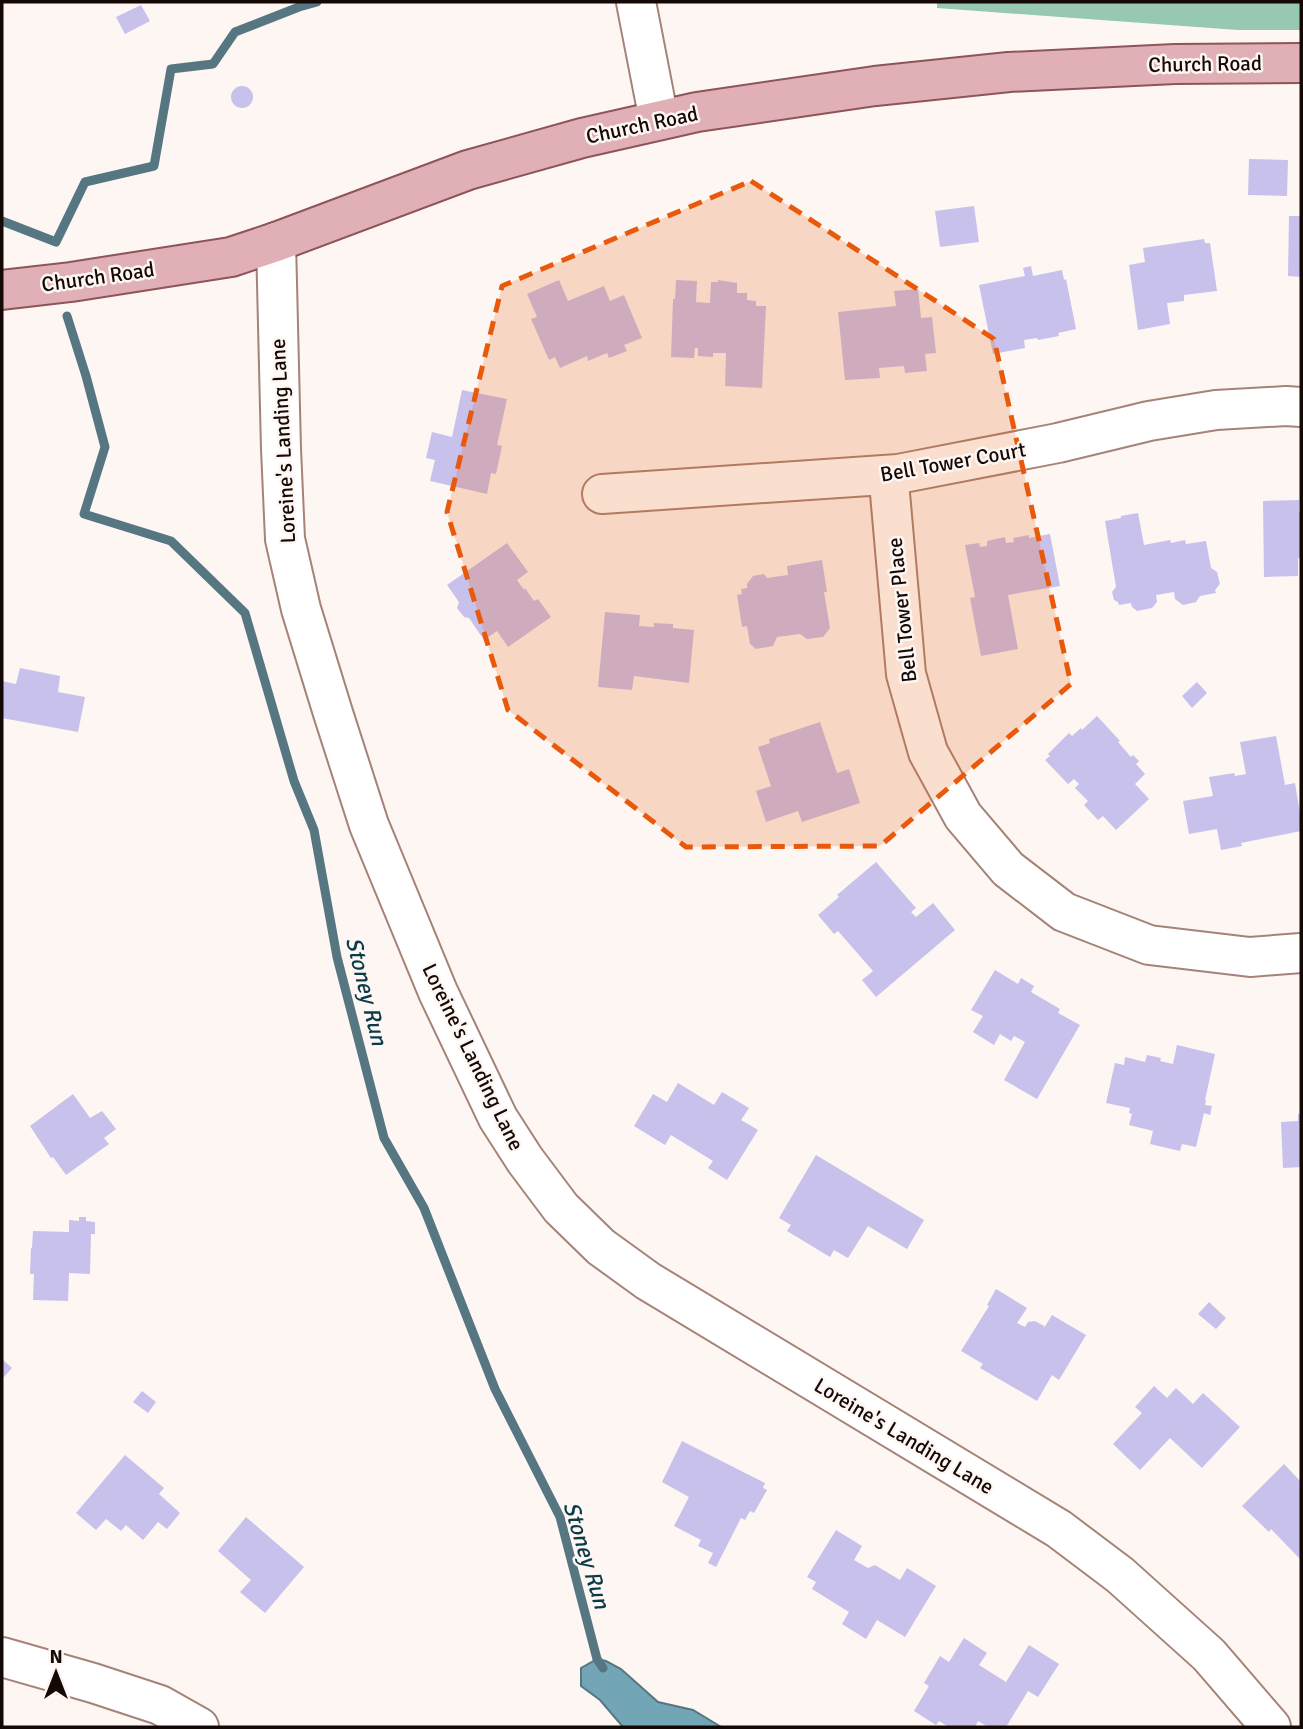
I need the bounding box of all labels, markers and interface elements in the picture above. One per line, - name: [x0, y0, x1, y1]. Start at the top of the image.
- street label: Church Road: [1148, 50, 1262, 78]
- street label: Church Road: [584, 100, 700, 150]
- street label: Church Road: [40, 256, 156, 298]
- street label: Loreine's Landing Lane: [265, 338, 301, 544]
- street label: Bell Tower Court: [878, 436, 1028, 488]
- street label: Bell Tower Place: [881, 536, 923, 684]
- water label: Stoney Run: [339, 934, 394, 1050]
- street label: Loreine's Landing Lane: [416, 959, 530, 1155]
- street label: Loreine's Landing Lane: [809, 1372, 999, 1500]
- water label: Stoney Run: [556, 1498, 617, 1614]
- north arrow: [21, 1638, 91, 1708]
- text: N: [49, 1645, 63, 1669]

